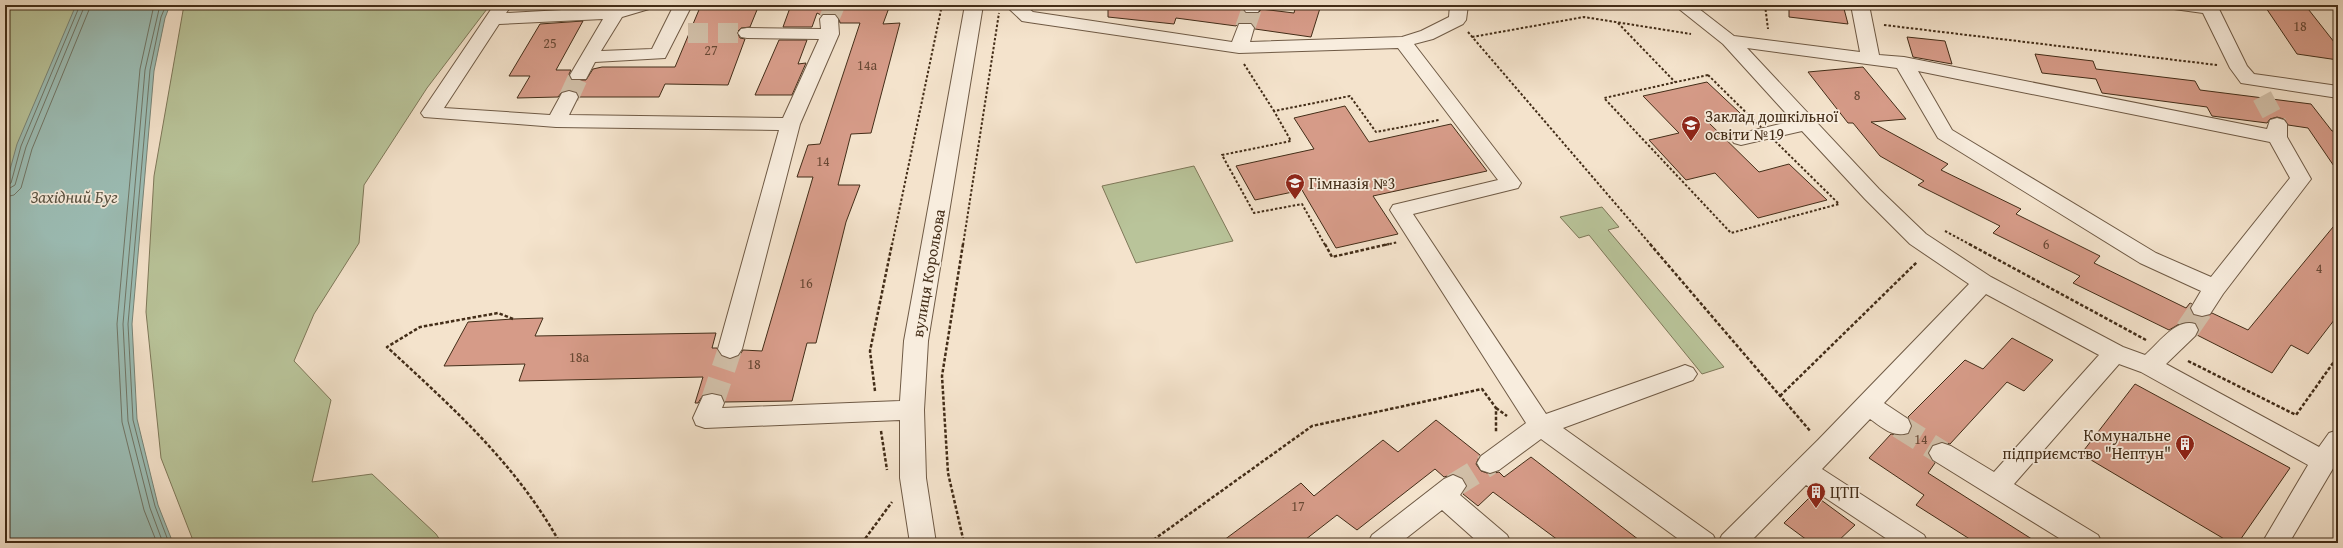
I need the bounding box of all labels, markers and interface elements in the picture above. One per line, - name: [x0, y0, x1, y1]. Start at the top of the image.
- house number: 18: [2293, 16, 2307, 36]
- house number: 25: [543, 33, 557, 53]
- house number: 27: [704, 40, 718, 60]
- house number: 14а: [857, 55, 877, 75]
- house number: 8: [1854, 85, 1861, 105]
- place label: Заклад дошкільної освіти №19: [1705, 104, 1839, 146]
- school or university icon: Заклад дошкільної освіти №19: [1680, 114, 1702, 142]
- house number: 14: [816, 151, 830, 171]
- place label: Гімназія №3: [1309, 171, 1395, 195]
- school or university icon: Гімназія №3: [1284, 172, 1306, 200]
- water label: Західний Буг: [30, 184, 118, 209]
- street label: вулиця Корольова: [905, 207, 951, 339]
- house number: 6: [2043, 234, 2050, 254]
- house number: 4: [2316, 258, 2323, 278]
- house number: 16: [799, 273, 813, 293]
- house number: 18а: [569, 347, 589, 367]
- house number: 18: [747, 354, 761, 374]
- place label: Комунальне підприємство "Нептун": [2002, 423, 2171, 465]
- house number: 14: [1914, 429, 1928, 449]
- building icon: Комунальне підприємство "Нептун": [2174, 433, 2196, 461]
- place label: ЦТП: [1830, 480, 1860, 504]
- building icon: ЦТП: [1805, 481, 1827, 509]
- house number: 17: [1291, 496, 1305, 516]

